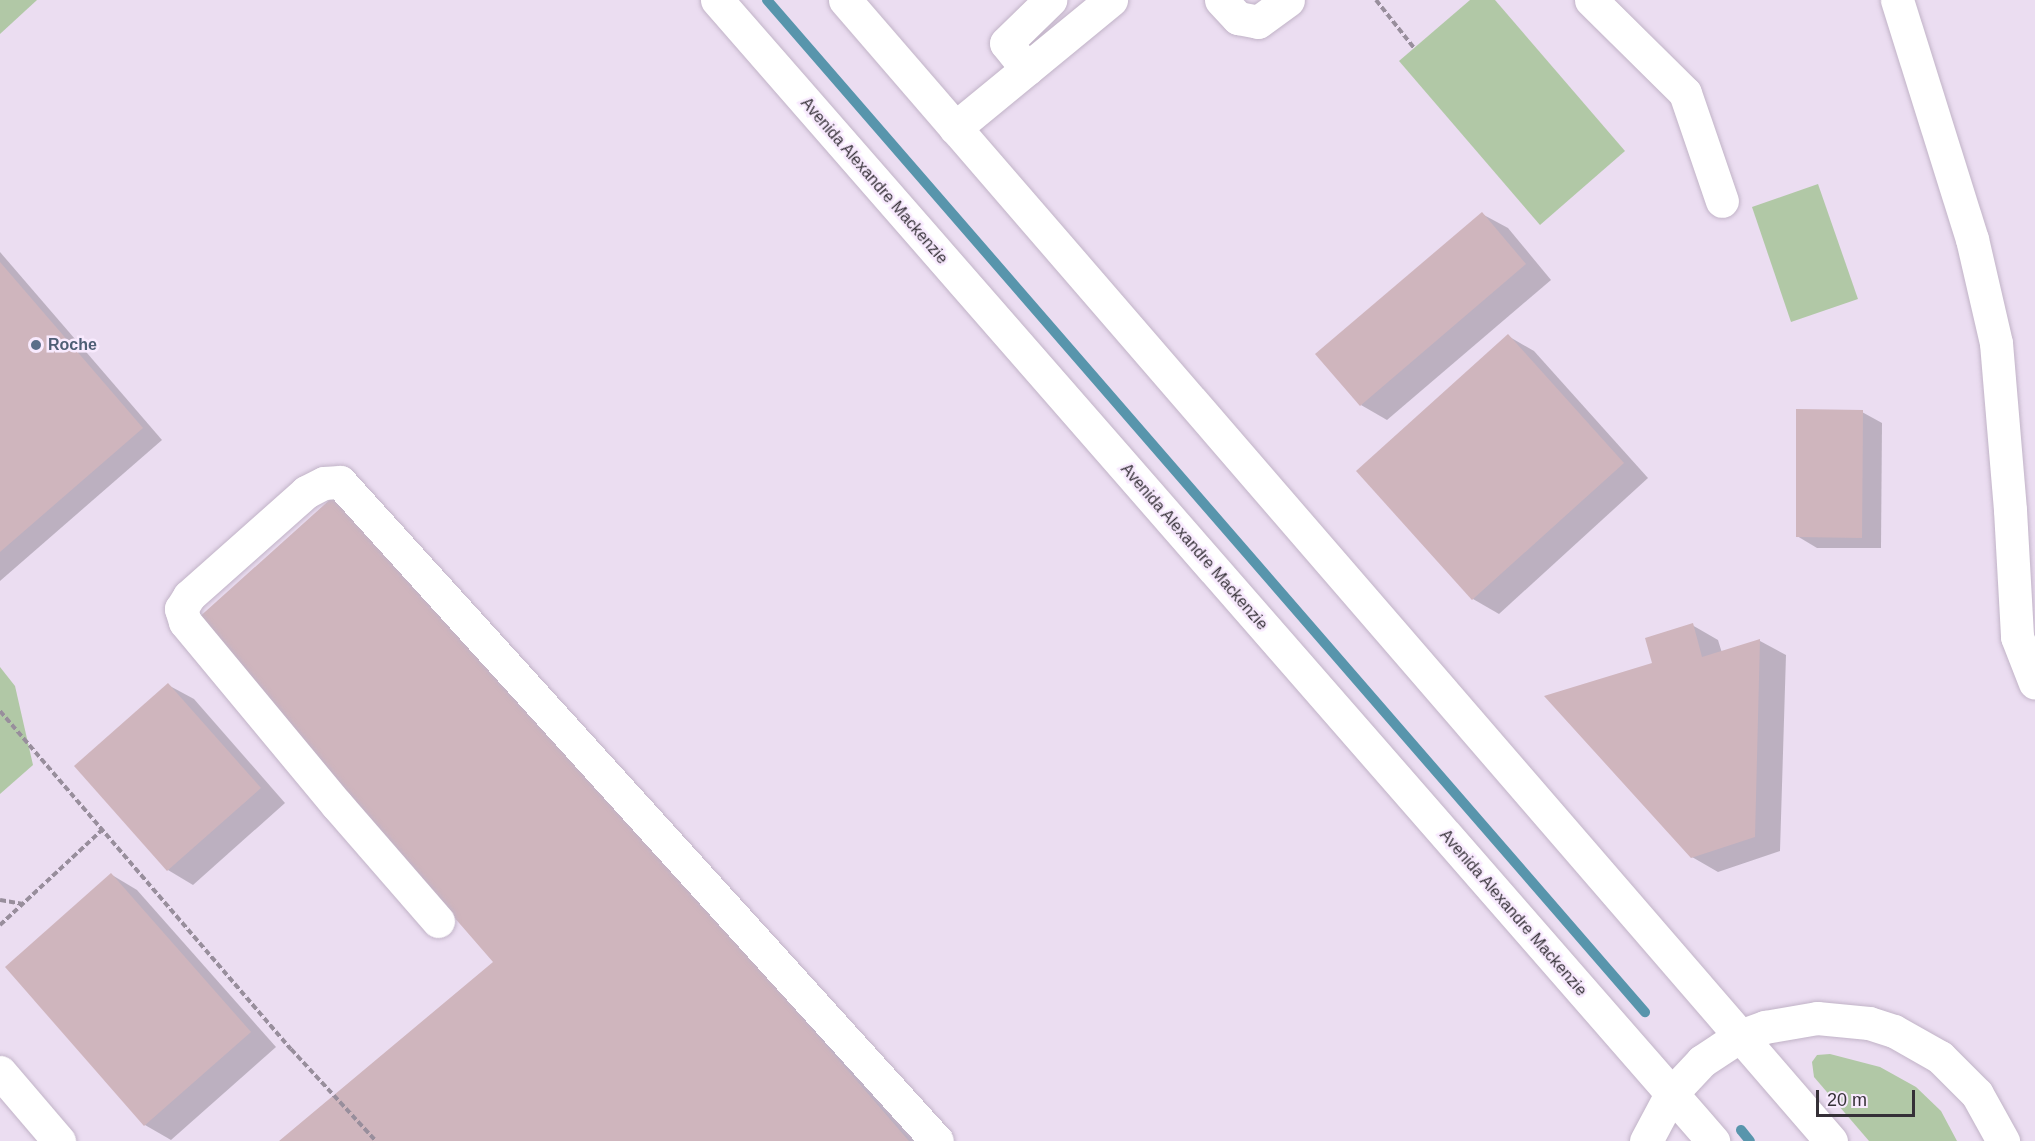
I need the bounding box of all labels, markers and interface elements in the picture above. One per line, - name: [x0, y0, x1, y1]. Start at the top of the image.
- street label: Avenida Alexandre Mackenzie: [796, 94, 952, 268]
- place label: Roche: [48, 335, 97, 355]
- marker: Roche: [29, 338, 43, 352]
- street label: Avenida Alexandre Mackenzie: [1116, 460, 1272, 634]
- street label: Avenida Alexandre Mackenzie: [1435, 826, 1591, 1000]
- scale bar: [1819, 1078, 1918, 1116]
- text: 20 m: [1827, 1090, 1867, 1110]

